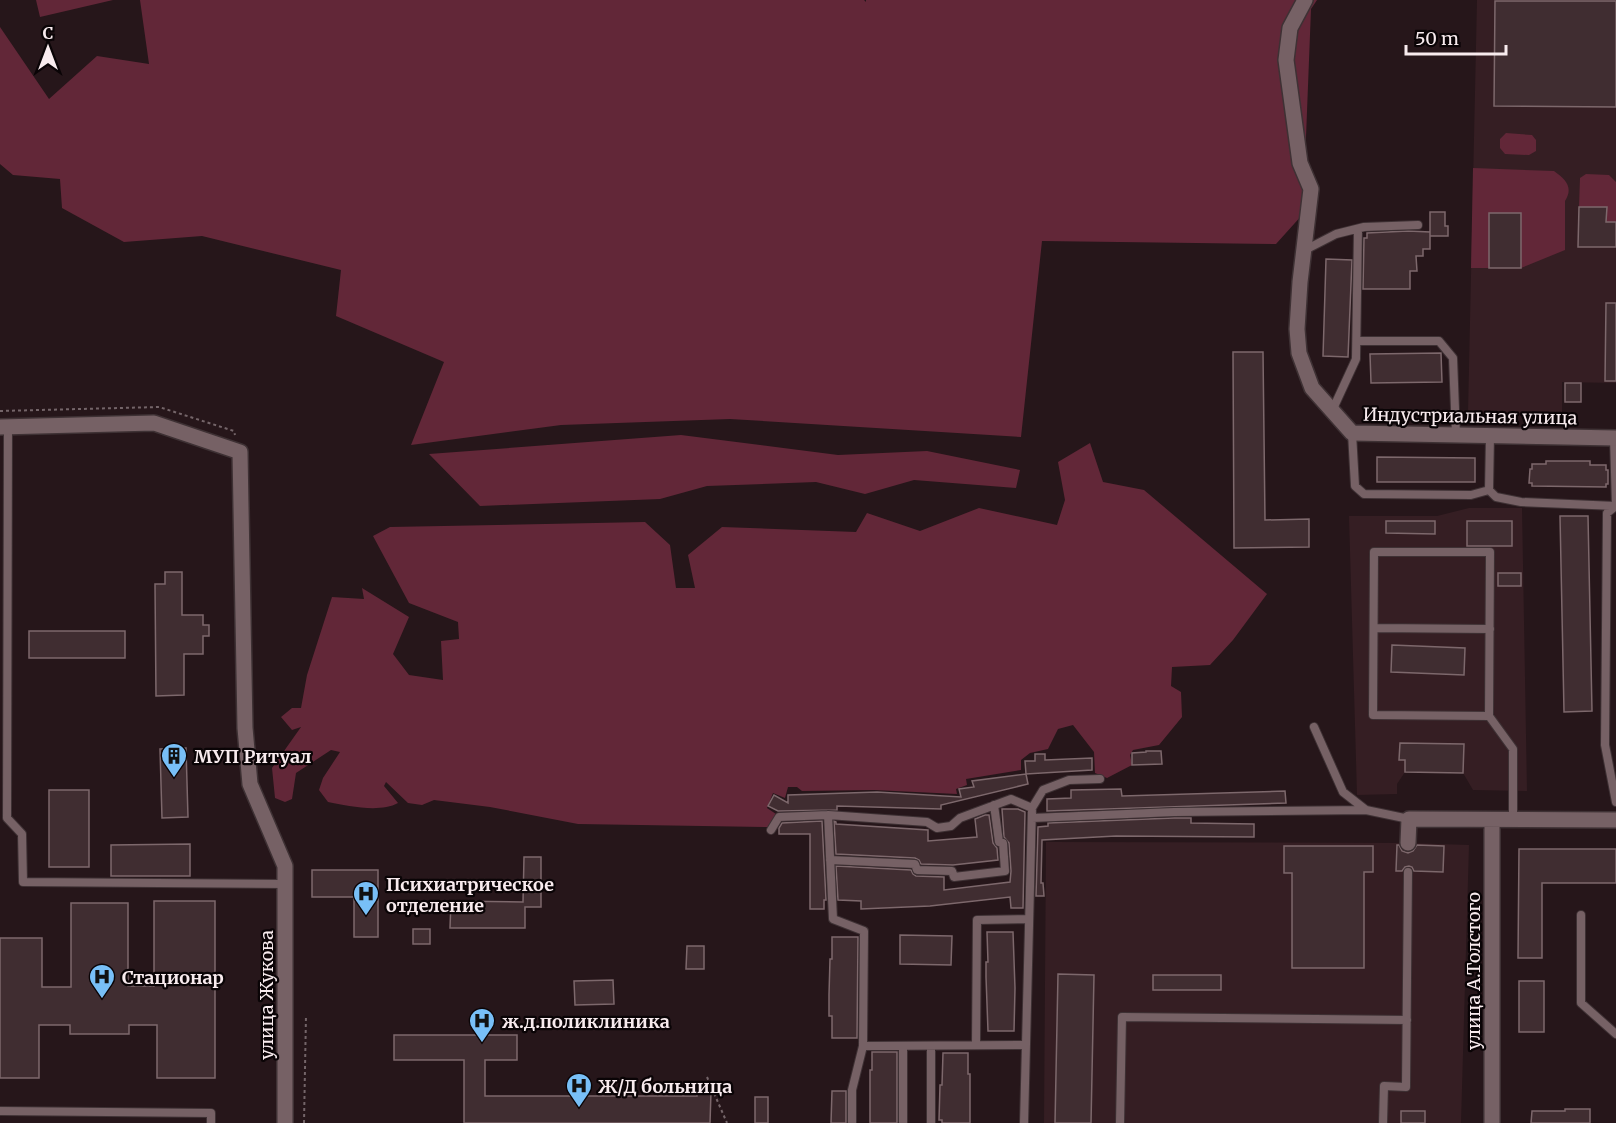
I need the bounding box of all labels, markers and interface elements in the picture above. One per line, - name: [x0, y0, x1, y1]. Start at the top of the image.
- north arrow: [18, 18, 78, 78]
- scale bar: [1406, 18, 1506, 56]
- text: С: [43, 23, 53, 43]
- text: 50 m: [1415, 27, 1459, 50]
- street label: Индустриальная улица: [1363, 403, 1578, 429]
- building icon: МУП Ритуал: [159, 741, 189, 779]
- place label: МУП Ритуал: [194, 745, 311, 768]
- place label: Психиатрическое отделение: [386, 873, 554, 917]
- hospital icon: Психиатрическое отделение: [351, 879, 381, 917]
- street label: улица А.Толстого: [1462, 892, 1485, 1050]
- street label: улица Жукова: [255, 930, 278, 1060]
- hospital icon: Стационар: [87, 962, 117, 1000]
- place label: Стационар: [122, 966, 224, 989]
- hospital icon: ж.д.поликлиника: [467, 1006, 497, 1044]
- place label: ж.д.поликлиника: [502, 1010, 670, 1033]
- hospital icon: Ж/Д больница: [564, 1071, 594, 1109]
- place label: Ж/Д больница: [598, 1075, 732, 1098]

